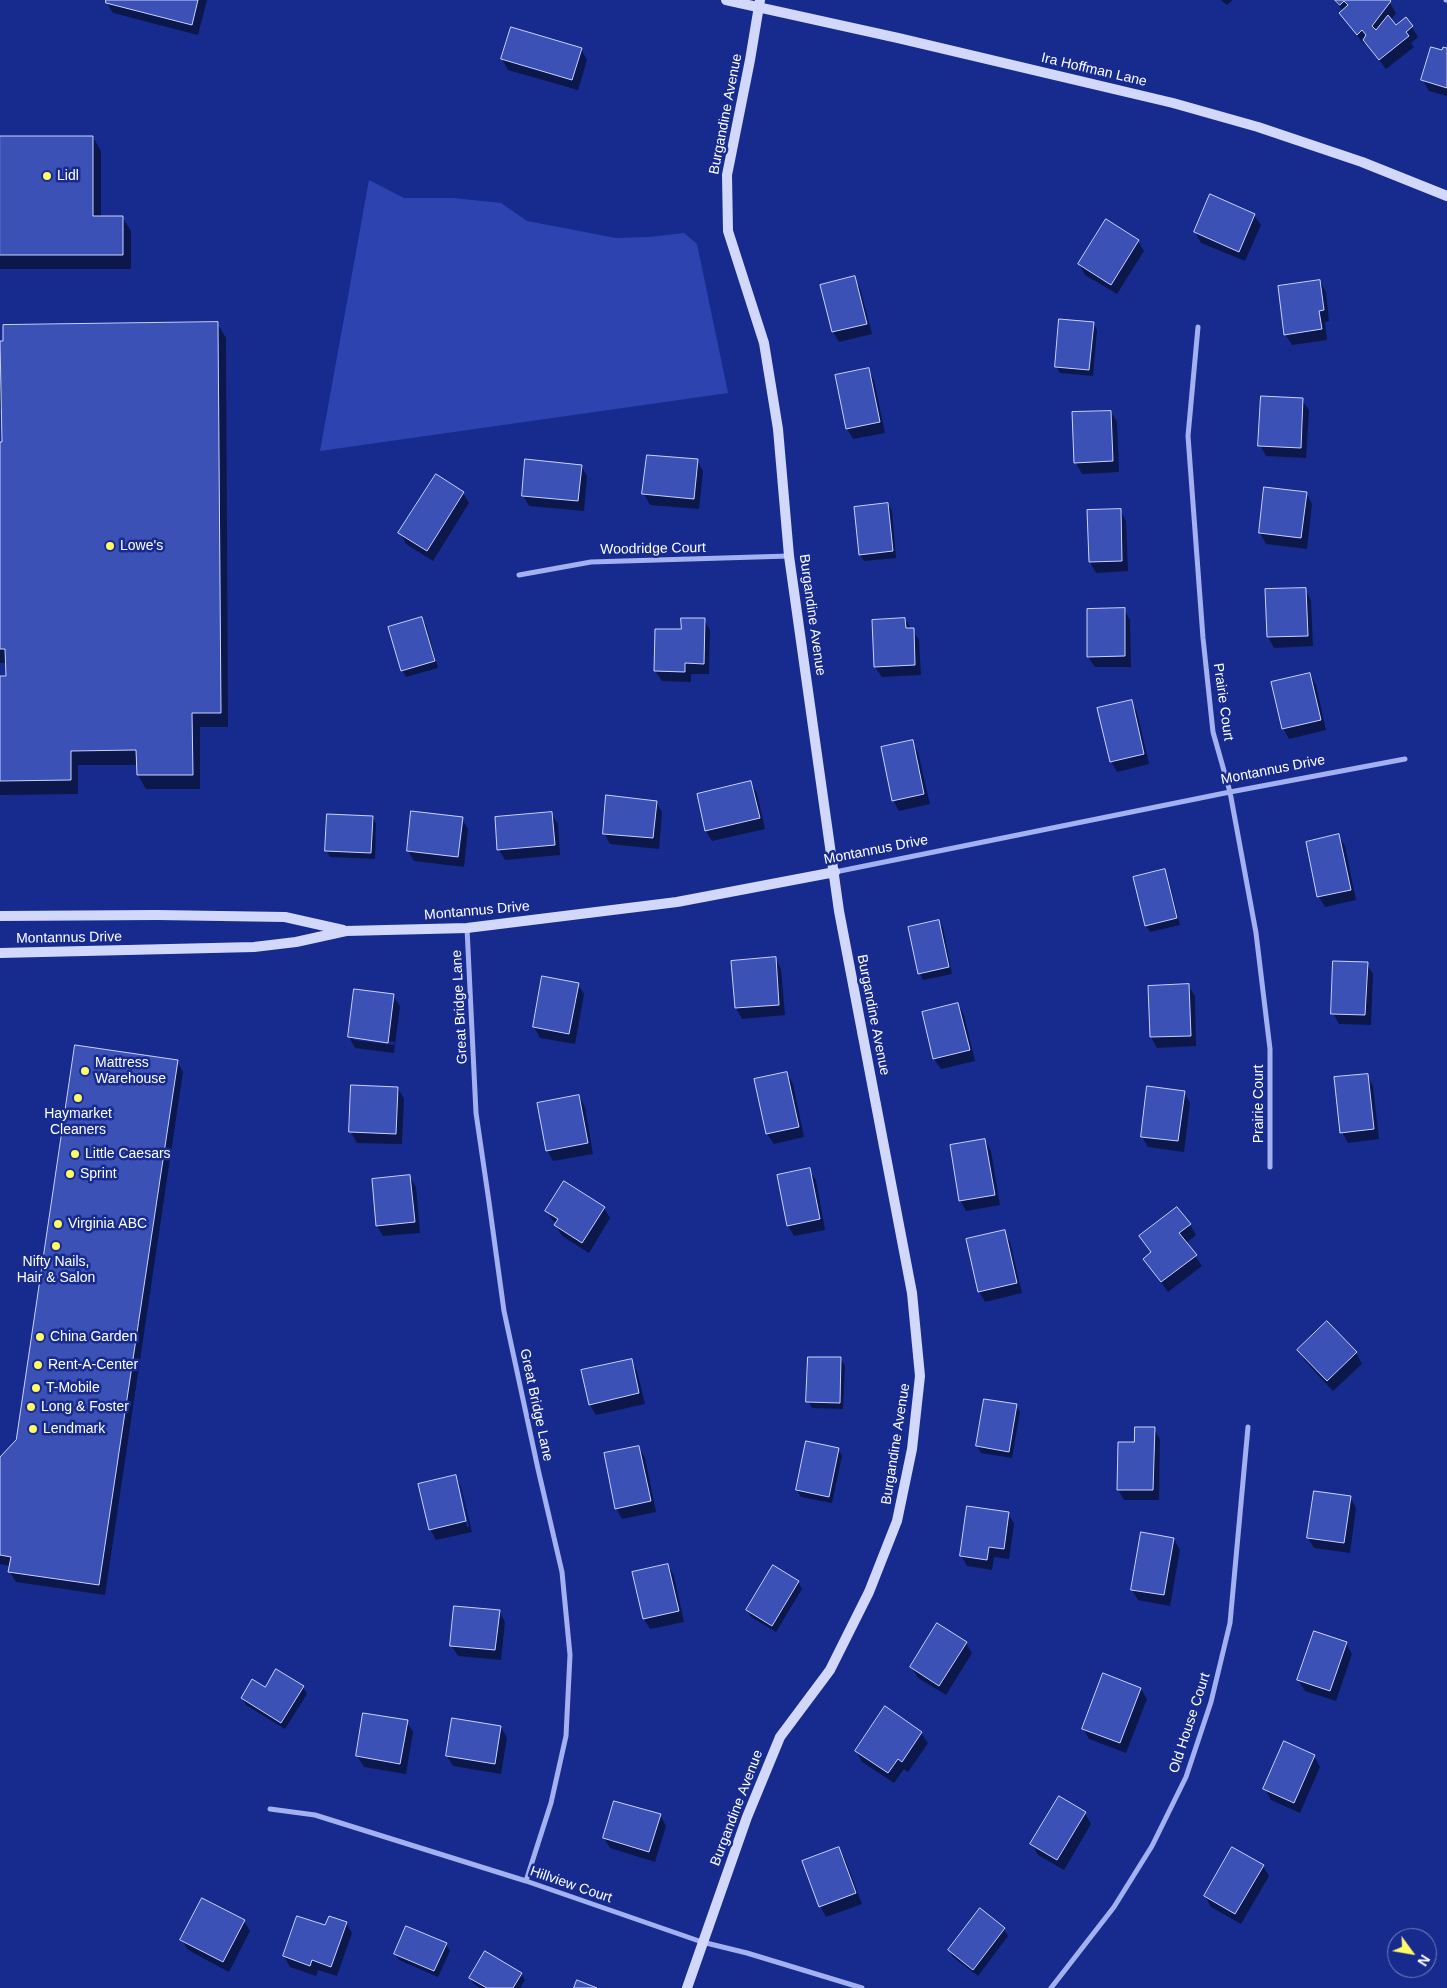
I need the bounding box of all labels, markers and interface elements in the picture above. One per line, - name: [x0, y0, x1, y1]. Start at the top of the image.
- street label: Ira Hoffman Lane: [1040, 50, 1148, 90]
- street label: Burgandine Avenue: [706, 52, 746, 176]
- place label: Lidl: [57, 168, 79, 184]
- marker: Lidl: [41, 170, 53, 182]
- place label: Lowe's: [120, 538, 163, 554]
- marker: Lowe's: [104, 540, 116, 552]
- street label: Woodridge Court: [600, 540, 706, 558]
- street label: Burgandine Avenue: [795, 553, 829, 677]
- street label: Prairie Court: [1209, 662, 1237, 742]
- street label: Montannus Drive: [1219, 752, 1327, 788]
- street label: Montannus Drive: [822, 832, 930, 868]
- street label: Montannus Drive: [424, 898, 530, 924]
- street label: Montannus Drive: [16, 929, 122, 947]
- street label: Great Bridge Lane: [449, 949, 471, 1065]
- street label: Burgandine Avenue: [853, 953, 893, 1077]
- place label: Mattress Warehouse: [95, 1055, 166, 1088]
- marker: Mattress Warehouse: [79, 1065, 91, 1077]
- street label: Prairie Court: [1251, 1065, 1267, 1143]
- marker: Haymarket Cleaners: [72, 1092, 84, 1104]
- place label: Haymarket Cleaners: [44, 1106, 112, 1138]
- place label: Little Caesars: [85, 1146, 171, 1162]
- marker: Little Caesars: [69, 1148, 81, 1160]
- place label: Sprint: [80, 1166, 117, 1182]
- marker: Sprint: [64, 1168, 76, 1180]
- place label: Virginia ABC: [68, 1216, 147, 1232]
- marker: Virginia ABC: [52, 1218, 64, 1230]
- marker: Nifty Nails, Hair & Salon: [50, 1240, 62, 1252]
- place label: Nifty Nails, Hair & Salon: [17, 1254, 95, 1286]
- place label: China Garden: [50, 1329, 137, 1345]
- marker: China Garden: [34, 1331, 46, 1343]
- street label: Great Bridge Lane: [516, 1347, 556, 1463]
- place label: Rent-A-Center: [48, 1357, 138, 1373]
- marker: Rent-A-Center: [32, 1359, 44, 1371]
- place label: T-Mobile: [46, 1380, 100, 1396]
- marker: T-Mobile: [30, 1382, 42, 1394]
- street label: Burgandine Avenue: [878, 1382, 914, 1506]
- place label: Long & Foster: [41, 1399, 129, 1415]
- marker: Long & Foster: [25, 1401, 37, 1413]
- place label: Lendmark: [43, 1421, 105, 1437]
- marker: Lendmark: [27, 1423, 39, 1435]
- street label: Old House Court: [1166, 1671, 1214, 1775]
- street label: Burgandine Avenue: [707, 1748, 767, 1868]
- street label: Hillview Court: [528, 1863, 614, 1907]
- north arrow: [1387, 1928, 1437, 1978]
- text: N: [1414, 1952, 1433, 1969]

